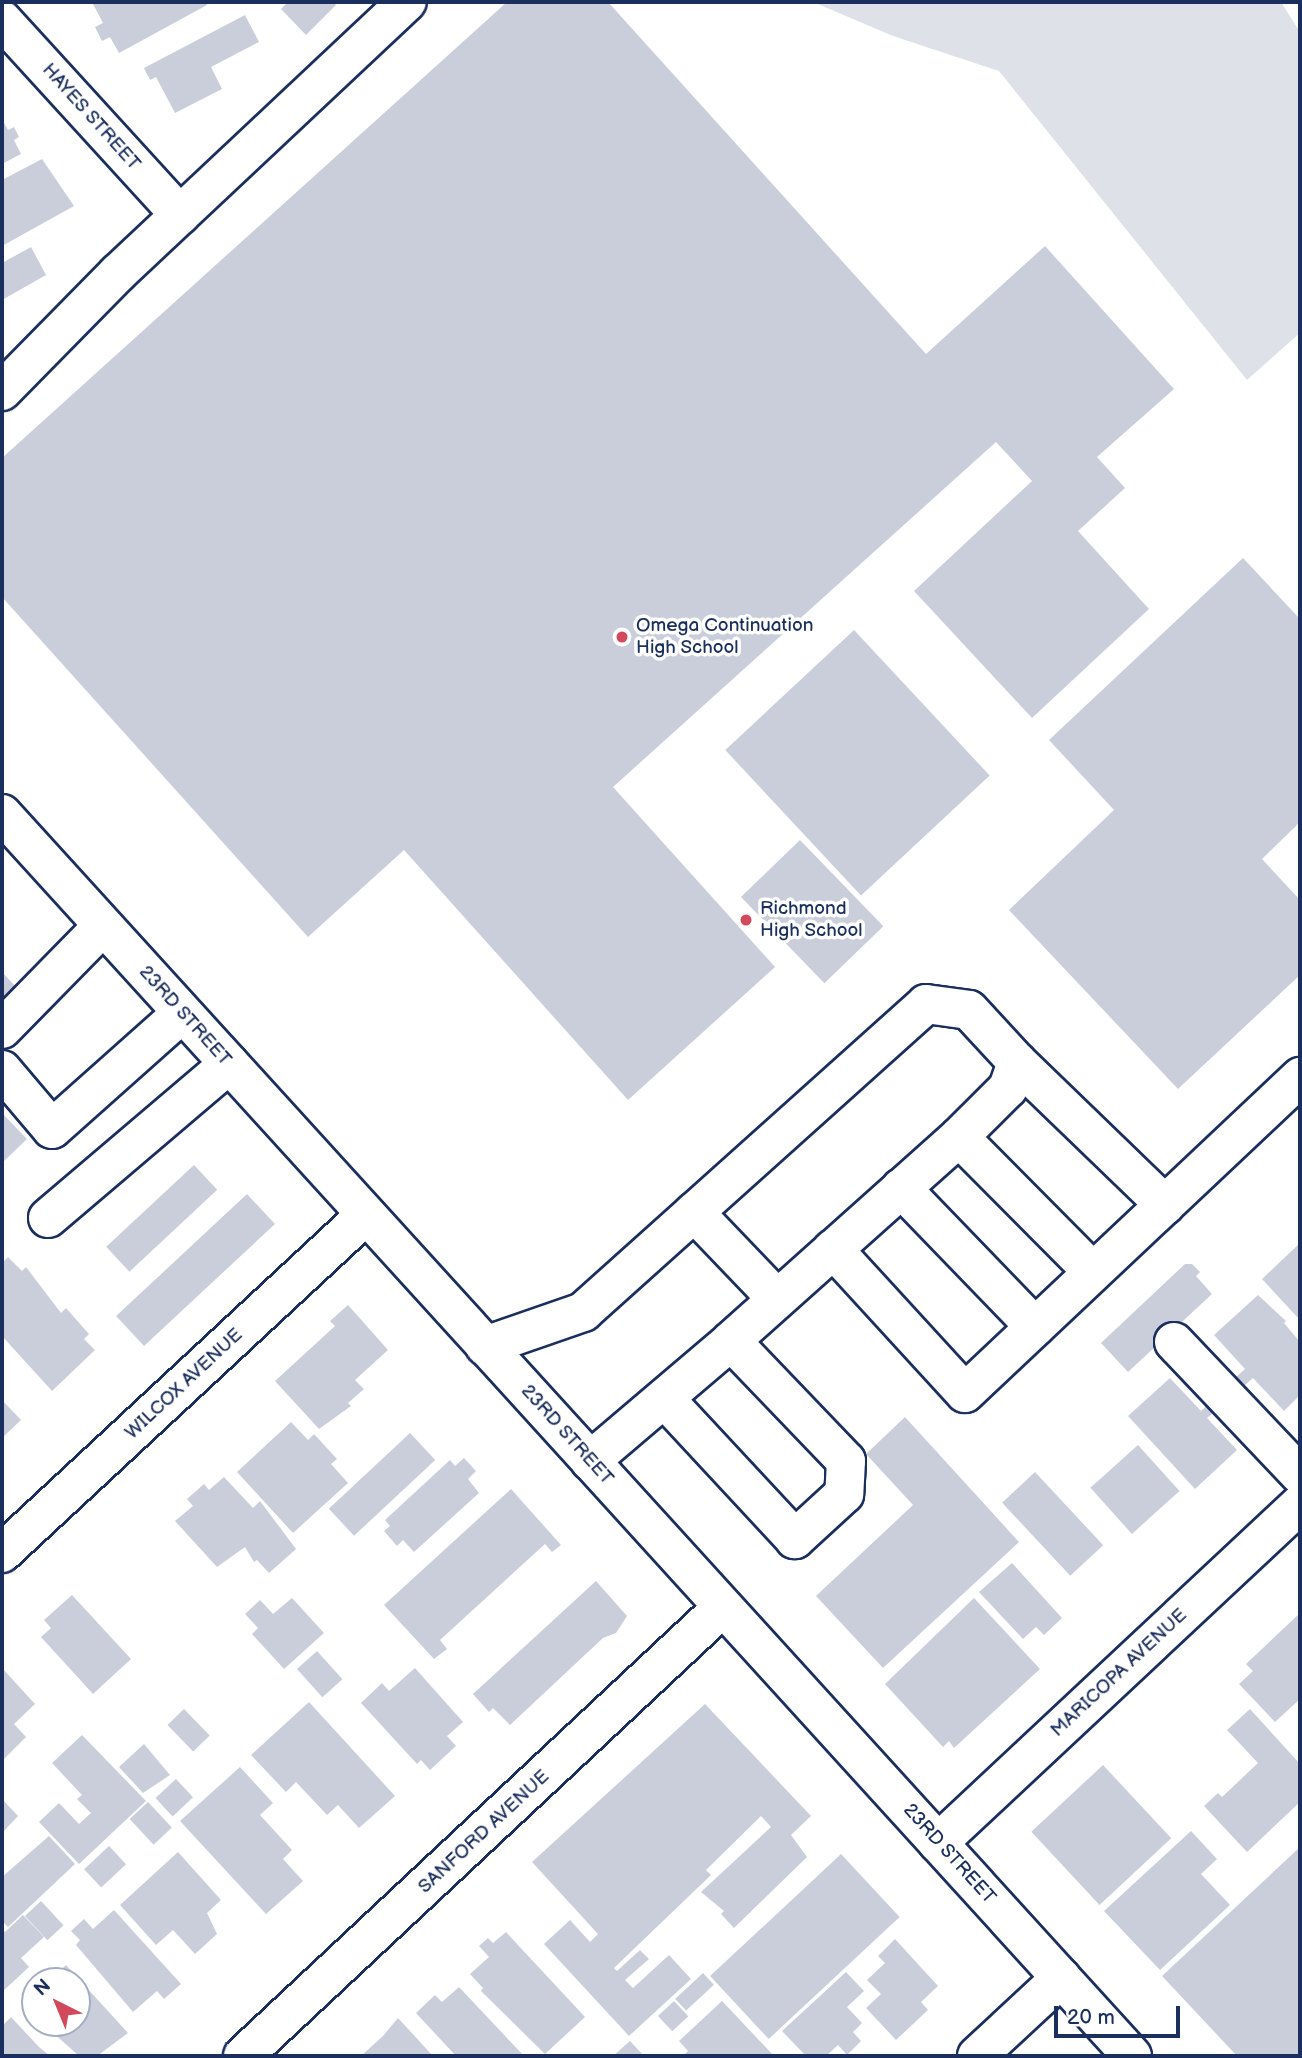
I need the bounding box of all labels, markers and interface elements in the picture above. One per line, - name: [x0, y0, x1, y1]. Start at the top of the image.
- street label: HAYES STREET: [37, 59, 145, 175]
- place label: Omega Continuation High School: [636, 615, 813, 659]
- marker: Omega Continuation High School: [614, 629, 630, 645]
- place label: Richmond High School: [760, 898, 863, 942]
- marker: Richmond High School: [738, 912, 754, 928]
- street label: 23RD STREET: [134, 961, 236, 1071]
- street label: WILCOX AVENUE: [121, 1324, 247, 1444]
- street label: 23RD STREET: [516, 1380, 618, 1490]
- street label: MARICOPA AVENUE: [1046, 1604, 1192, 1742]
- street label: SANFORD AVENUE: [414, 1765, 554, 1899]
- street label: 23RD STREET: [898, 1799, 1000, 1909]
- north arrow: [21, 1967, 91, 2037]
- text: N: [30, 1974, 56, 2001]
- scale bar: [1057, 1992, 1183, 2036]
- text: 20 m: [1067, 2005, 1115, 2030]

